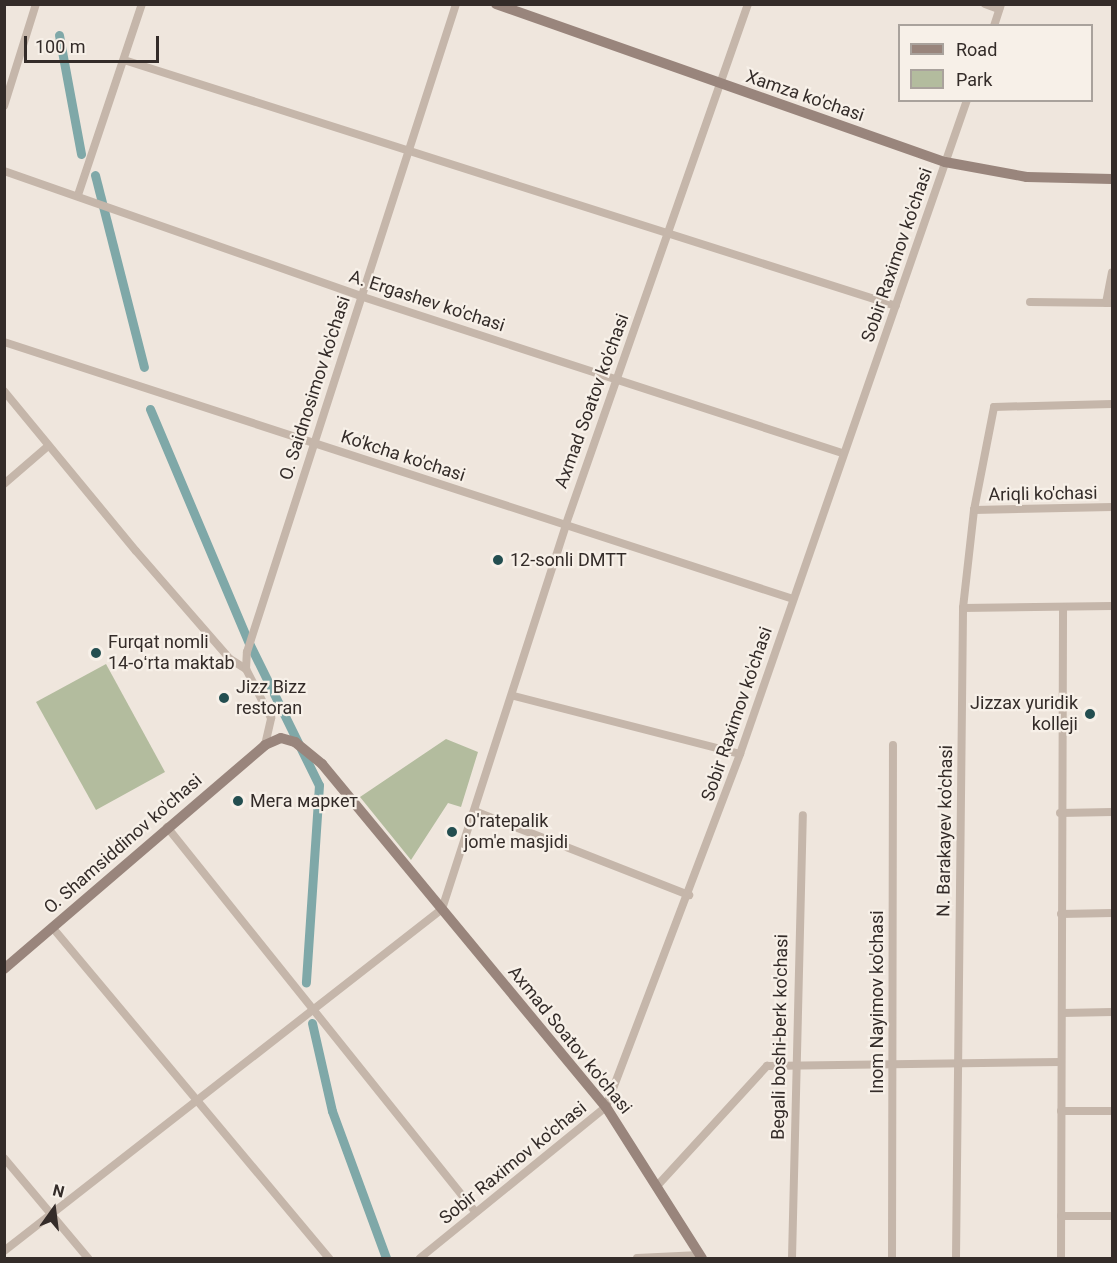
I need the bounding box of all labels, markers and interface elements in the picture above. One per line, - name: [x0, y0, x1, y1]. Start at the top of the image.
- scale bar: [27, 24, 162, 62]
- legend: [898, 24, 1093, 102]
- text: 100 m: [35, 36, 86, 57]
- text: Road: [956, 39, 997, 60]
- street label: Xamza ko'chasi: [743, 66, 867, 126]
- text: Park: [956, 69, 992, 90]
- street label: Sobir Raximov ko'chasi: [857, 165, 937, 345]
- street label: A. Ergashev ko'chasi: [346, 266, 508, 336]
- street label: O. Saidnosimov ko'chasi: [275, 293, 355, 483]
- street label: Axmad Soatov ko'chasi: [550, 311, 634, 491]
- street label: Ko'kcha ko'chasi: [338, 426, 468, 486]
- street label: Ariqli ko'chasi: [988, 482, 1098, 506]
- place label: 12-sonli DMTT: [510, 549, 627, 571]
- marker: 12-sonli DMTT: [491, 553, 505, 567]
- street label: Sobir Raximov ko'chasi: [697, 624, 777, 804]
- place label: Furqat nomli 14-oʻrta maktab: [108, 632, 235, 674]
- marker: Furqat nomli 14-oʻrta maktab: [89, 646, 103, 660]
- place label: Jizz Bizz restoran: [236, 677, 306, 720]
- marker: Jizz Bizz restoran: [217, 691, 231, 705]
- place label: Jizzax yuridik kolleji: [970, 693, 1078, 736]
- marker: Jizzax yuridik kolleji: [1083, 707, 1097, 721]
- street label: N. Barakayev ko'chasi: [933, 745, 957, 917]
- street label: O. Shamsiddinov ko'chasi: [40, 770, 206, 918]
- place label: Мега маркет: [250, 790, 358, 812]
- marker: Мега маркет: [231, 794, 245, 808]
- place label: O'ratepalik jom'e masjidi: [464, 811, 568, 854]
- marker: O'ratepalik jom'e masjidi: [445, 825, 459, 839]
- street label: Inom Nayimov ko'chasi: [866, 910, 888, 1094]
- street label: Begali boshi-berk ko'chasi: [767, 934, 793, 1140]
- street label: Axmad Soatov ko'chasi: [504, 962, 636, 1118]
- street label: Sobir Raximov ko'chasi: [435, 1097, 591, 1229]
- north arrow: [24, 1179, 84, 1239]
- text: N: [51, 1180, 66, 1202]

